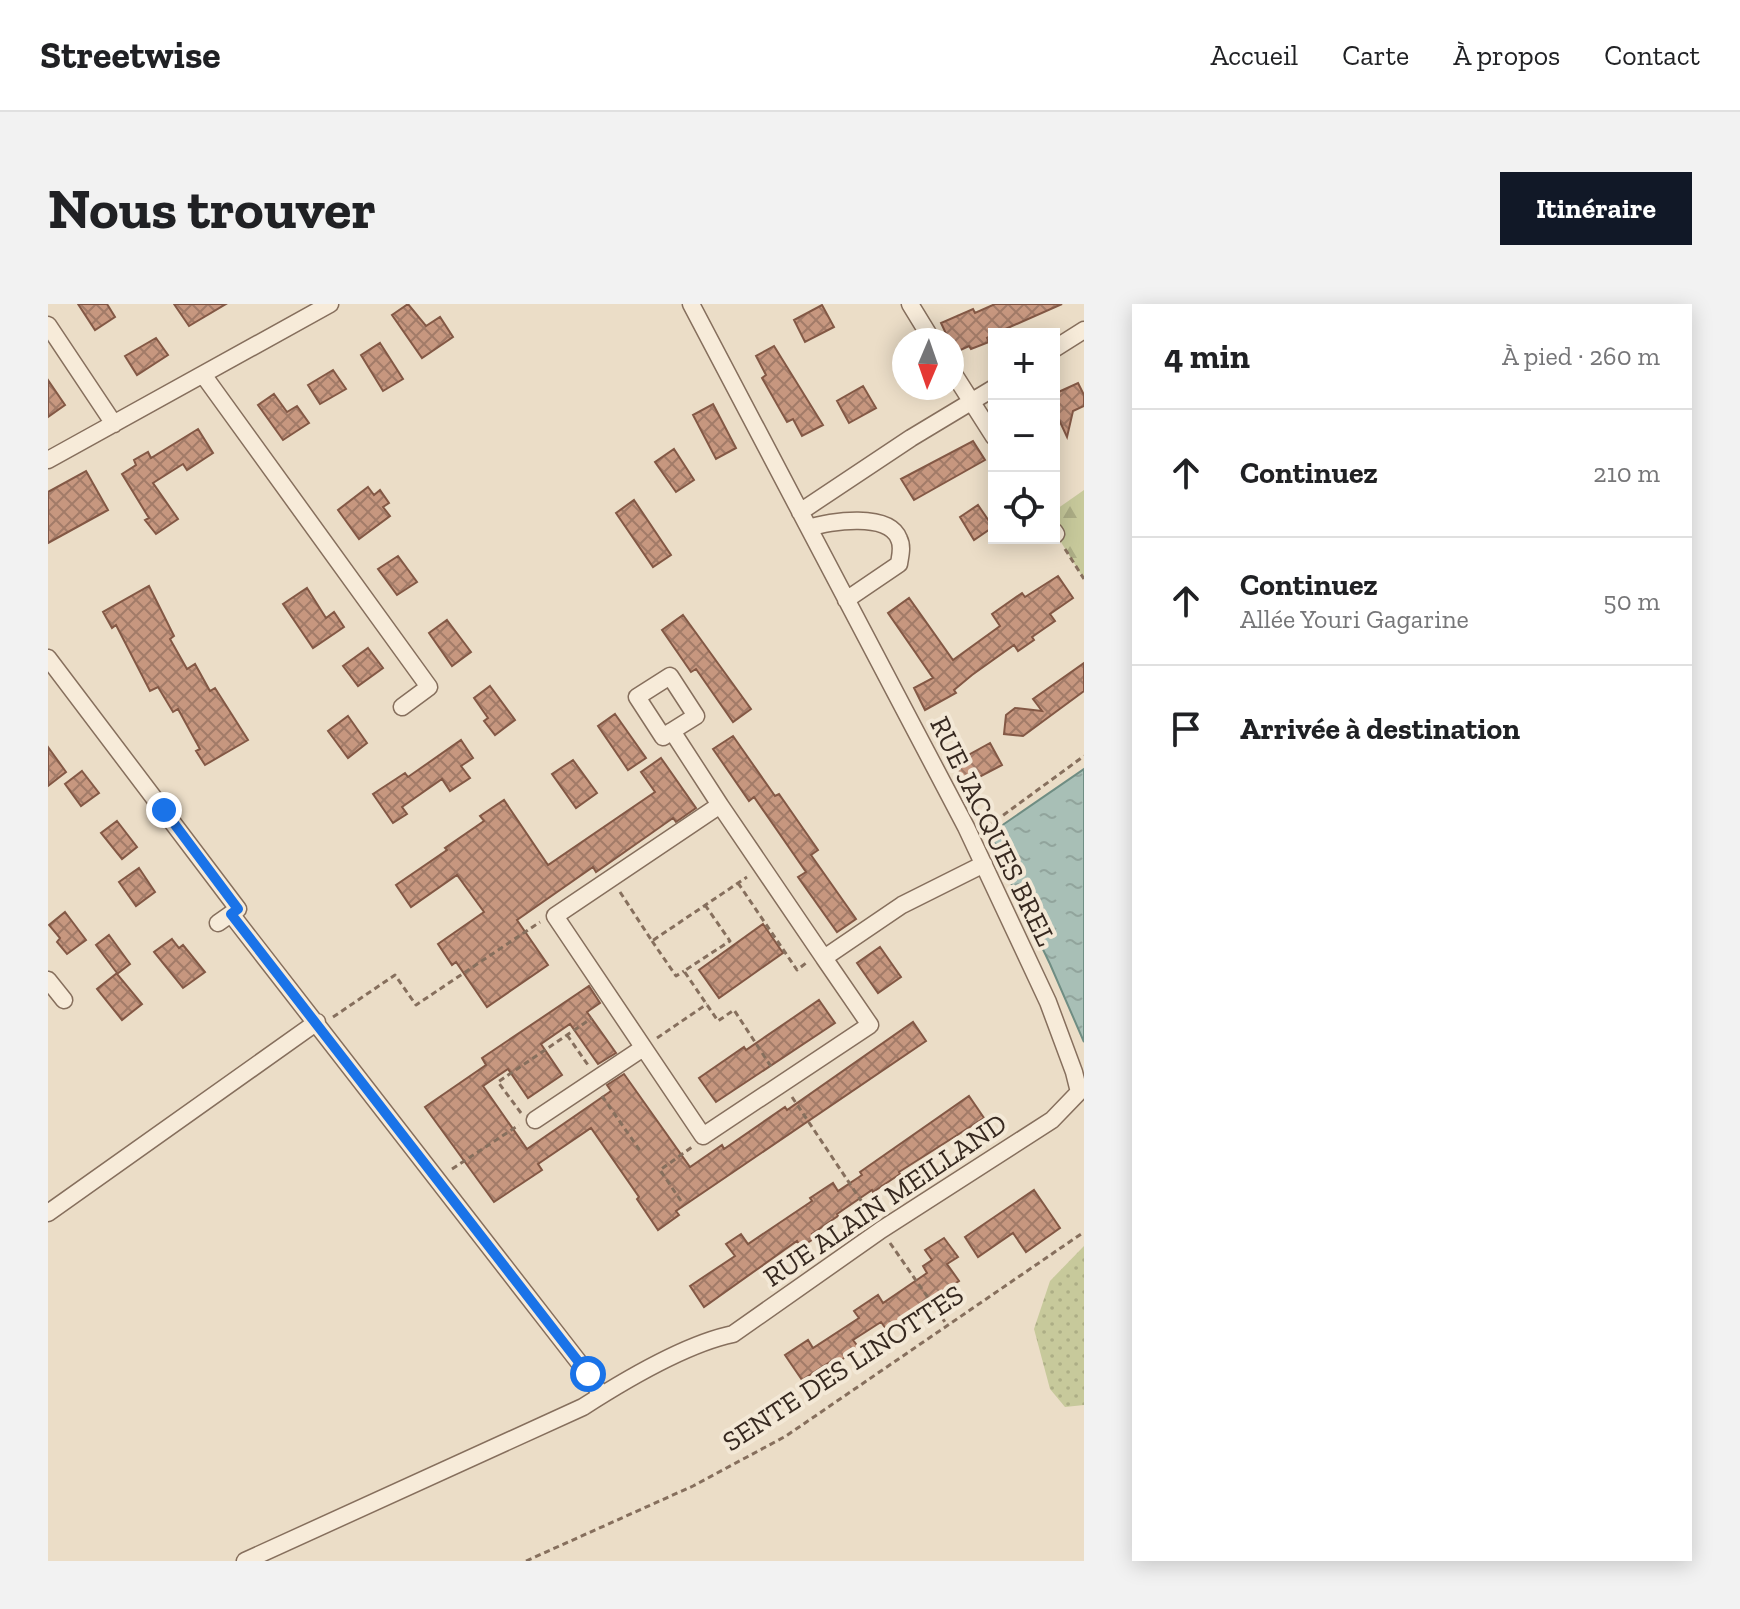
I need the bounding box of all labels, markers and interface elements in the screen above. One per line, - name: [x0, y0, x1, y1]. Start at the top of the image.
- text: Streetwise: [40, 32, 221, 78]
- text: Accueil: [1210, 39, 1298, 72]
- text: Carte: [1342, 39, 1409, 72]
- text: À propos: [1453, 39, 1560, 72]
- text: Contact: [1604, 39, 1700, 72]
- button: Itinéraire: [1500, 172, 1692, 245]
- text: Nous trouver: [48, 175, 376, 242]
- north arrow: [892, 328, 964, 400]
- map controls: [988, 328, 1060, 544]
- button: +: [988, 328, 1060, 400]
- text: 4 min: [1164, 336, 1250, 377]
- text: À pied · 260 m: [1502, 340, 1660, 372]
- button: −: [988, 400, 1060, 472]
- icon: ahead: [1164, 451, 1208, 495]
- text: Continuez: [1240, 455, 1378, 491]
- text: 210 m: [1593, 457, 1660, 489]
- button: locate: [988, 472, 1060, 544]
- text: Continuez: [1240, 567, 1378, 603]
- icon: ahead: [1164, 579, 1208, 623]
- text: 50 m: [1603, 585, 1660, 617]
- text: Allée Youri Gagarine: [1240, 603, 1469, 635]
- icon: arrive: [1164, 707, 1208, 751]
- street label: RUE JACQUES BREL: [923, 711, 1063, 951]
- text: Arrivée à destination: [1240, 711, 1520, 747]
- route end: [146, 792, 182, 828]
- street label: RUE ALAIN MEILLAND: [757, 1106, 1013, 1294]
- street label: SENTE DES LINOTTES: [716, 1278, 970, 1458]
- route start: [570, 1356, 606, 1392]

